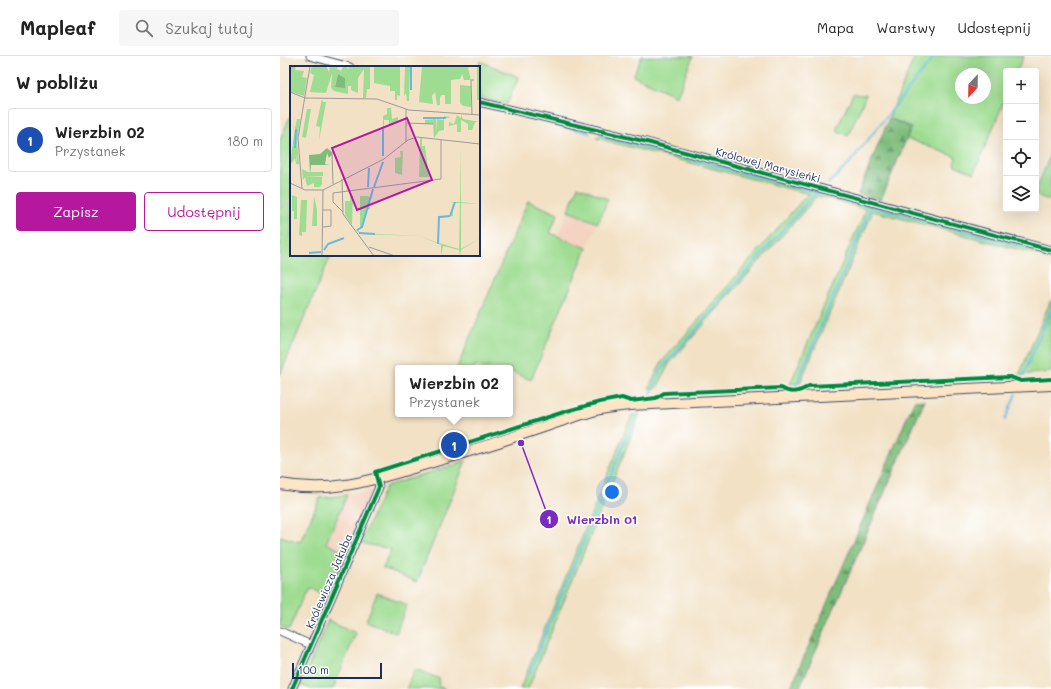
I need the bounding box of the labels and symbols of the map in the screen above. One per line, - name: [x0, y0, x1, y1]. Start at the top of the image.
- inset map: [290, 66, 480, 256]
- north arrow: [955, 68, 991, 104]
- street label: Królowej Marysieńki: [714, 143, 822, 186]
- pin: 1: [441, 430, 467, 460]
- your location: [602, 482, 622, 502]
- callout: Wierzbin 01: [539, 507, 646, 531]
- text: 1: [546, 511, 552, 527]
- text: Wierzbin 01: [567, 511, 637, 527]
- street label: Królewicza Jakuba: [302, 531, 355, 631]
- scale bar: [292, 661, 382, 680]

